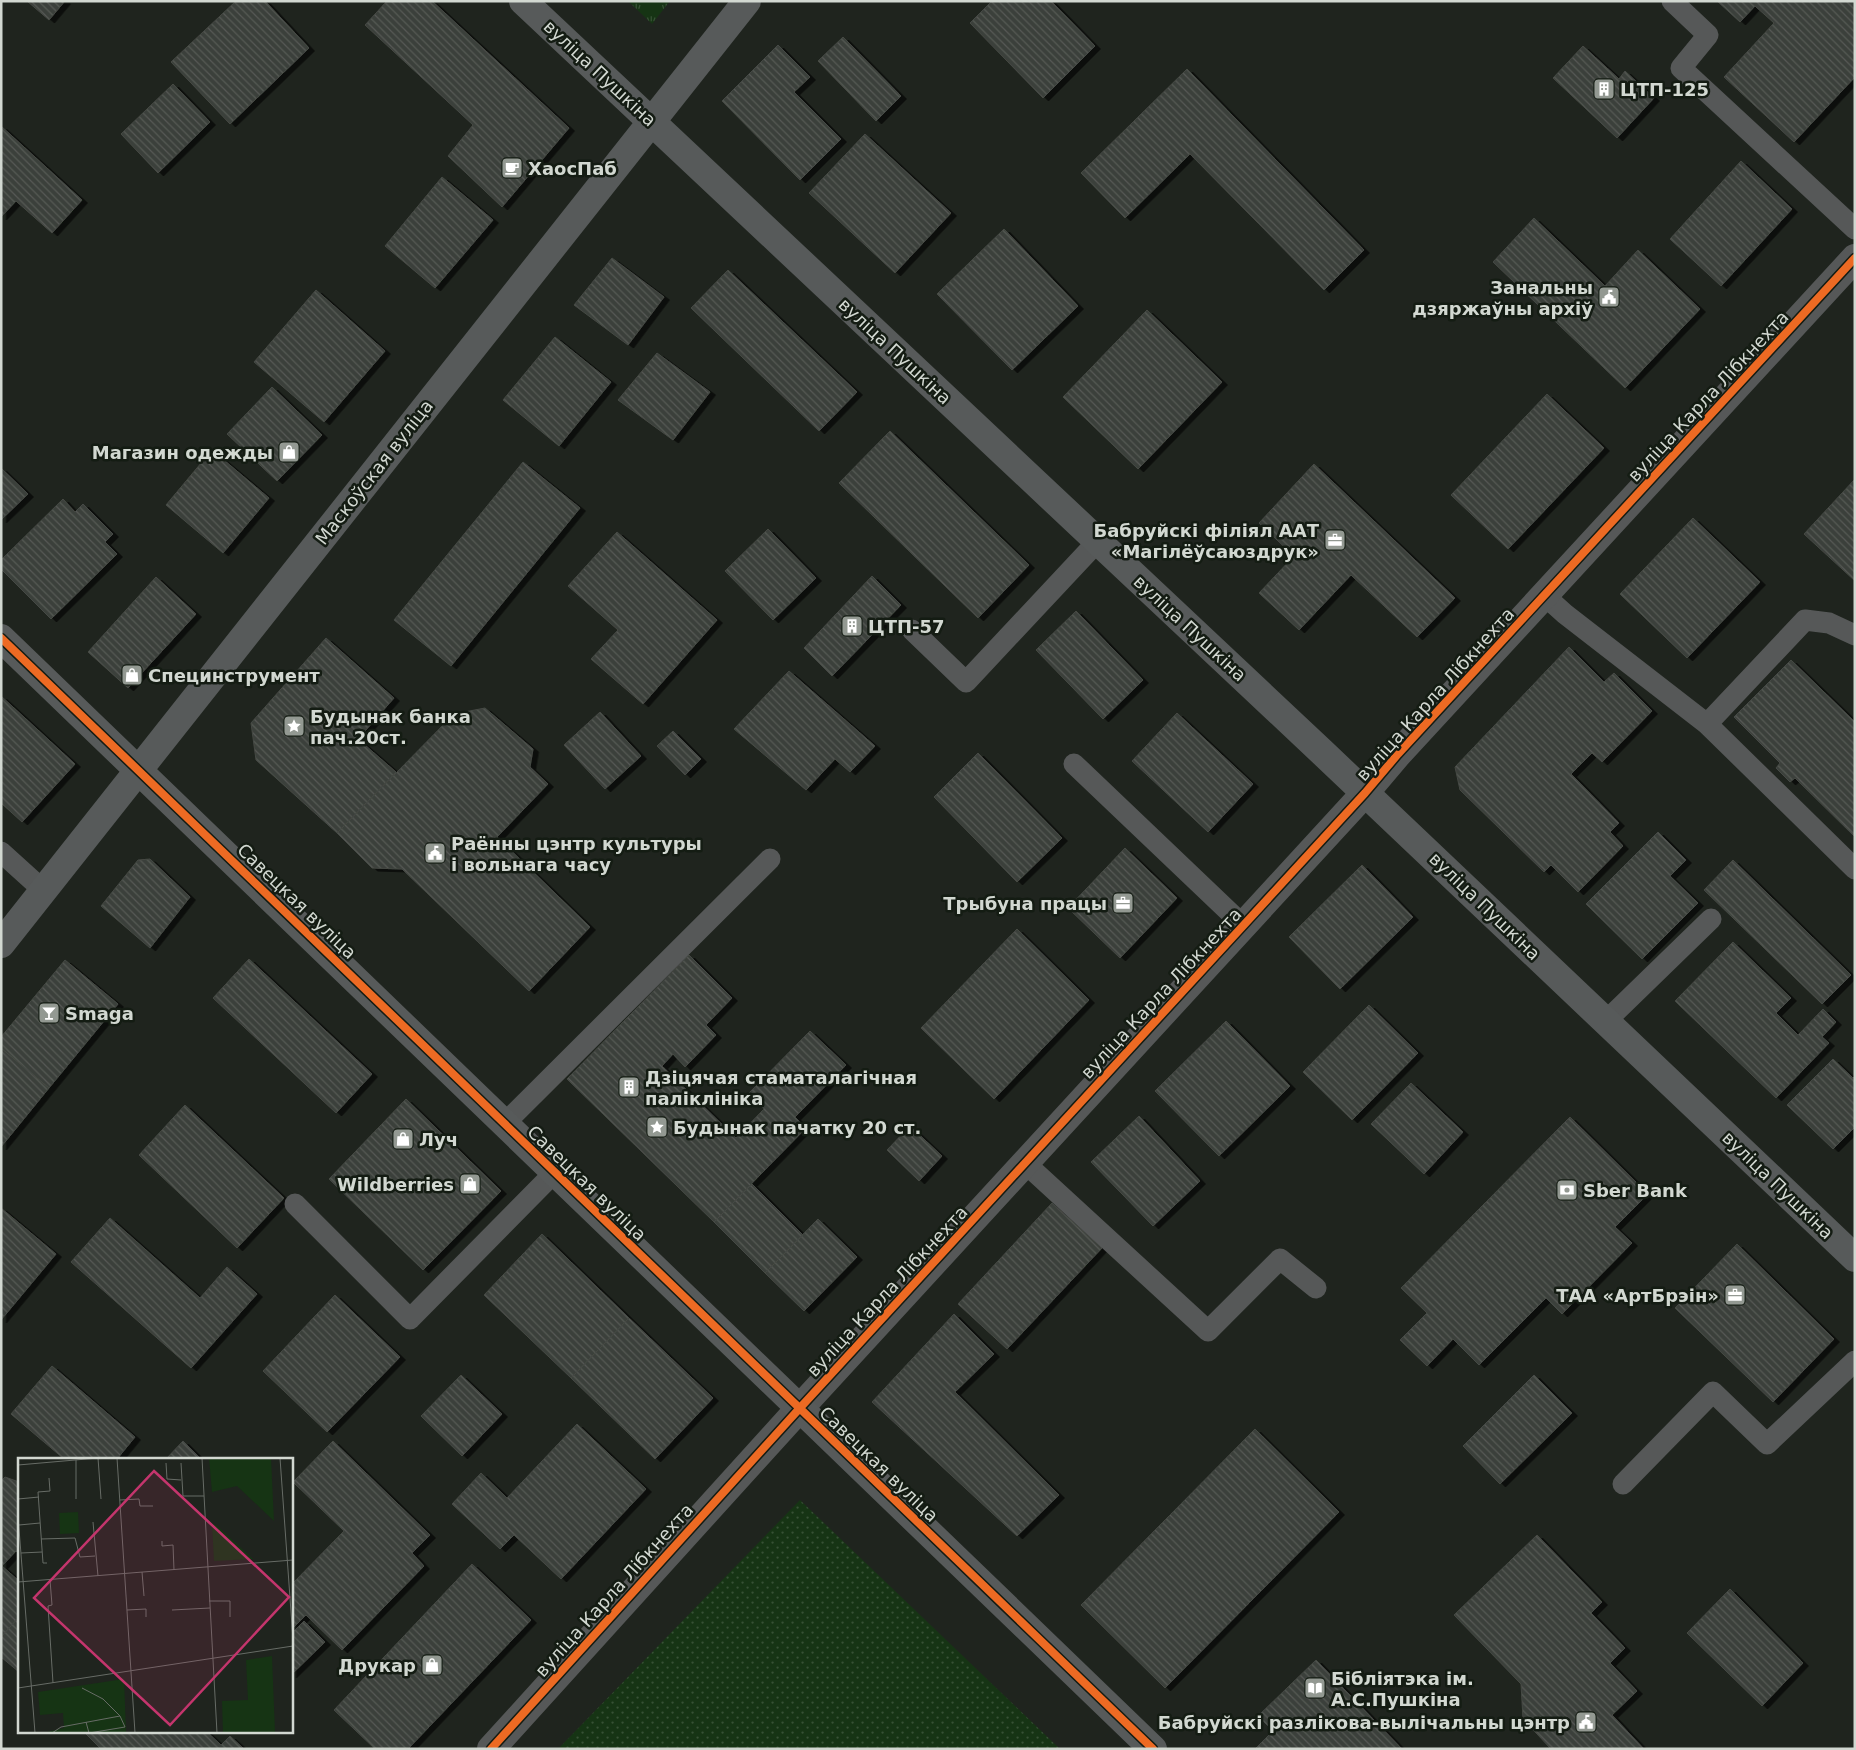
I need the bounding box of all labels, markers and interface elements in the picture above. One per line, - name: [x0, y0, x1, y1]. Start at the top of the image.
- street label: вуліца Пушкіна: [539, 15, 661, 131]
- building icon: ЦТП-125: [1592, 77, 1616, 101]
- place label: ЦТП-125: [1620, 79, 1709, 100]
- cafe icon: ХаосПаб: [500, 156, 524, 180]
- place label: ХаосПаб: [528, 158, 617, 179]
- place label: Занальны дзяржаўны архіў: [1412, 277, 1593, 319]
- public building icon: Занальны дзяржаўны архіў: [1597, 285, 1621, 309]
- street label: вуліца Пушкіна: [834, 293, 956, 409]
- street label: вуліца Карла Лібкнехта: [1623, 306, 1793, 486]
- street label: Маскоўская вуліца: [311, 395, 437, 549]
- shop icon: Магазин одежды: [277, 440, 301, 464]
- place label: Магазин одежды: [92, 442, 273, 463]
- place label: Бабруйскі філіял ААТ «Магілёўсаюздрук»: [1093, 520, 1320, 562]
- office icon: Бабруйскі філіял ААТ «Магілёўсаюздрук»: [1323, 528, 1347, 552]
- street label: вуліца Пушкіна: [1129, 570, 1251, 686]
- street label: вуліца Карла Лібкнехта: [1352, 603, 1518, 785]
- building icon: ЦТП-57: [840, 614, 864, 638]
- place label: ЦТП-57: [868, 616, 945, 637]
- shop icon: Специнструмент: [120, 663, 144, 687]
- place label: Специнструмент: [148, 665, 320, 686]
- place label: Будынак банка пач.20ст.: [310, 706, 471, 748]
- place icon: Будынак банка пач.20ст.: [282, 714, 306, 738]
- place label: Раённы цэнтр культуры і вольнага часу: [451, 833, 702, 875]
- street label: Савецкая вуліца: [233, 839, 361, 963]
- public building icon: Раённы цэнтр культуры і вольнага часу: [423, 841, 447, 865]
- street label: вуліца Пушкіна: [1425, 848, 1545, 964]
- office icon: Трыбуна працы: [1111, 891, 1135, 915]
- place label: Трыбуна працы: [943, 893, 1107, 914]
- street label: вуліца Карла Лібкнехта: [1076, 903, 1246, 1083]
- bar icon: Smaga: [37, 1001, 61, 1025]
- place label: Smaga: [65, 1003, 134, 1024]
- place label: Дзіцячая стаматалагічная паліклініка: [645, 1067, 917, 1109]
- building icon: Дзіцячая стаматалагічная паліклініка: [617, 1075, 641, 1099]
- place icon: Будынак пачатку 20 ст.: [645, 1115, 669, 1139]
- place label: Будынак пачатку 20 ст.: [673, 1117, 921, 1138]
- street label: Савецкая вуліца: [523, 1121, 651, 1245]
- shop icon: Луч: [391, 1127, 415, 1151]
- street label: вуліца Пушкіна: [1718, 1127, 1838, 1243]
- place label: Луч: [419, 1129, 458, 1150]
- shop icon: Wildberries: [458, 1172, 482, 1196]
- place label: Wildberries: [337, 1174, 454, 1195]
- bank icon: Sber Bank: [1555, 1178, 1579, 1202]
- place label: Sber Bank: [1583, 1180, 1688, 1201]
- street label: вуліца Карла Лібкнехта: [802, 1201, 972, 1381]
- office icon: ТАА «АртБрэін»: [1723, 1283, 1747, 1307]
- place label: ТАА «АртБрэін»: [1556, 1285, 1719, 1306]
- street label: Савецкая вуліца: [815, 1402, 943, 1526]
- inset map: [18, 1458, 292, 1732]
- street label: вуліца Карла Лібкнехта: [531, 1499, 697, 1681]
- shop icon: Друкар: [420, 1653, 444, 1677]
- place label: Друкар: [338, 1655, 416, 1676]
- place label: Бібліятэка ім. А.С.Пушкіна: [1331, 1668, 1474, 1710]
- library icon: Бібліятэка ім. А.С.Пушкіна: [1303, 1676, 1327, 1700]
- public building icon: Бабруйскі разлікова-вылічальны цэнтр: [1574, 1710, 1598, 1734]
- place label: Бабруйскі разлікова-вылічальны цэнтр: [1158, 1712, 1570, 1733]

